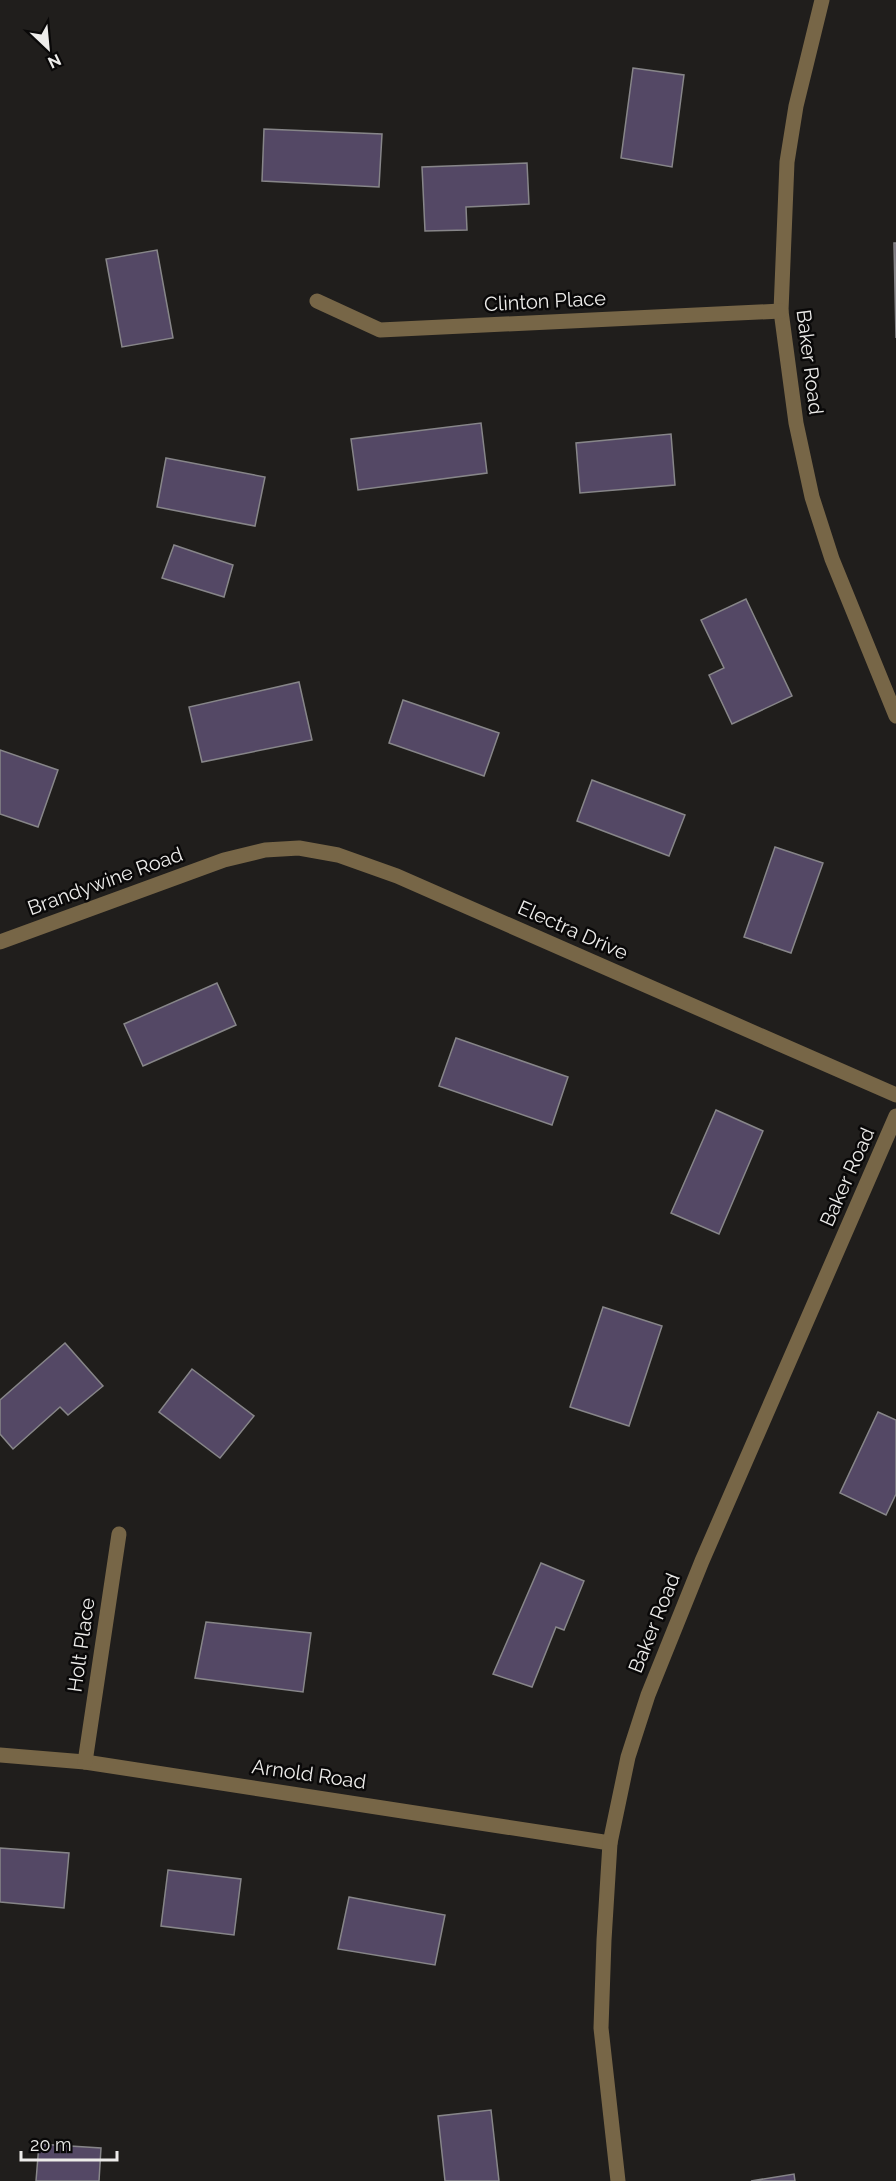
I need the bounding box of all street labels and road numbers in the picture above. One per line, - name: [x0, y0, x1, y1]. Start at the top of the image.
- street label: Clinton Place: [484, 286, 607, 316]
- street label: Baker Road: [792, 308, 828, 416]
- street label: Brandywine Road: [24, 842, 186, 920]
- street label: Electra Drive: [514, 895, 632, 965]
- street label: Baker Road: [815, 1124, 879, 1230]
- street label: Baker Road: [623, 1570, 685, 1676]
- street label: Holt Place: [62, 1596, 100, 1694]
- street label: Arnold Road: [250, 1754, 368, 1794]

